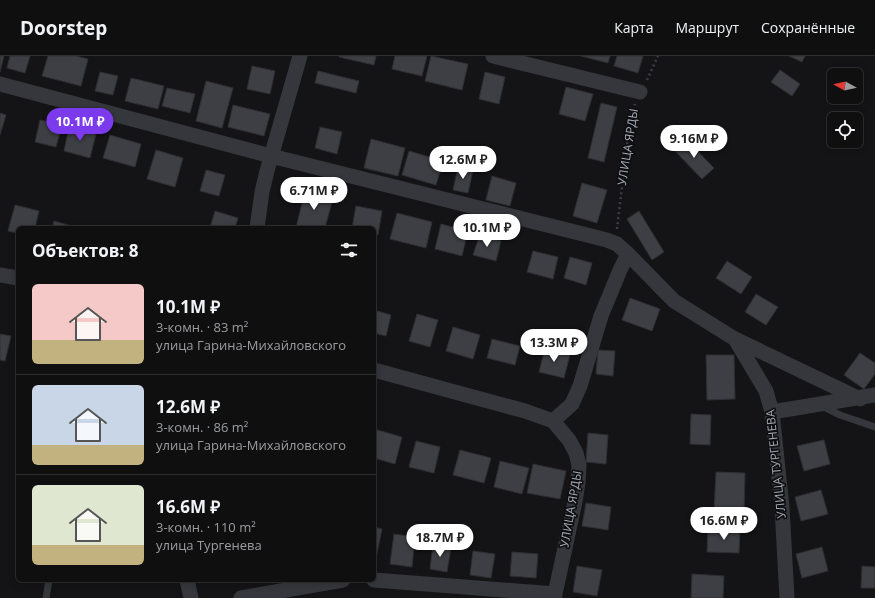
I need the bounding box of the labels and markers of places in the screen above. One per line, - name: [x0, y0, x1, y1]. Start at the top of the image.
- pin: 10.1M ₽: [43, 108, 117, 142]
- pin: 9.16M ₽: [657, 125, 731, 159]
- pin: 12.6M ₽: [426, 146, 500, 180]
- pin: 6.71M ₽: [277, 177, 351, 211]
- pin: 10.1M ₽: [450, 214, 524, 248]
- pin: 13.3M ₽: [517, 329, 591, 363]
- pin: 16.6M ₽: [687, 507, 761, 541]
- pin: 18.7M ₽: [403, 524, 477, 558]

